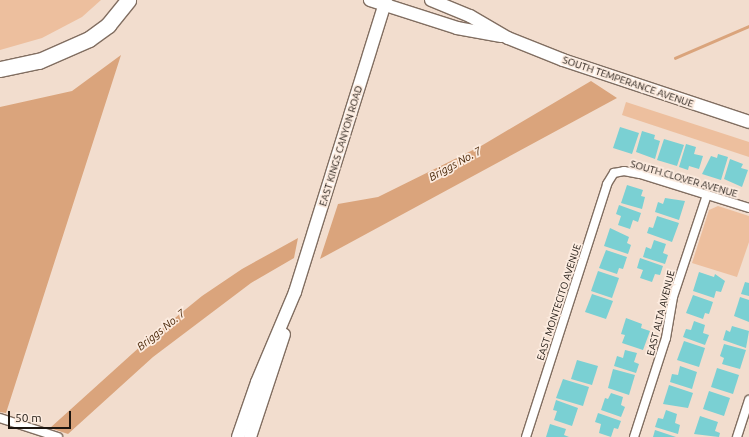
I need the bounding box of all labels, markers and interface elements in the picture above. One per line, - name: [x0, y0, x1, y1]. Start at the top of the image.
- street label: SOUTH TEMPERANCE AVENUE: [561, 54, 695, 110]
- street label: EAST KINGS CANYON ROAD: [317, 84, 365, 208]
- water label: Briggs No. 7: [426, 144, 484, 184]
- street label: SOUTH CLOVER AVENUE: [629, 158, 739, 200]
- street label: EAST MONTECITO AVENUE: [534, 242, 584, 362]
- street label: EAST ALTA AVENUE: [645, 269, 677, 357]
- water label: Briggs No. 7: [134, 307, 188, 353]
- scale bar: [10, 403, 73, 429]
- text: 50 m: [15, 411, 42, 424]

